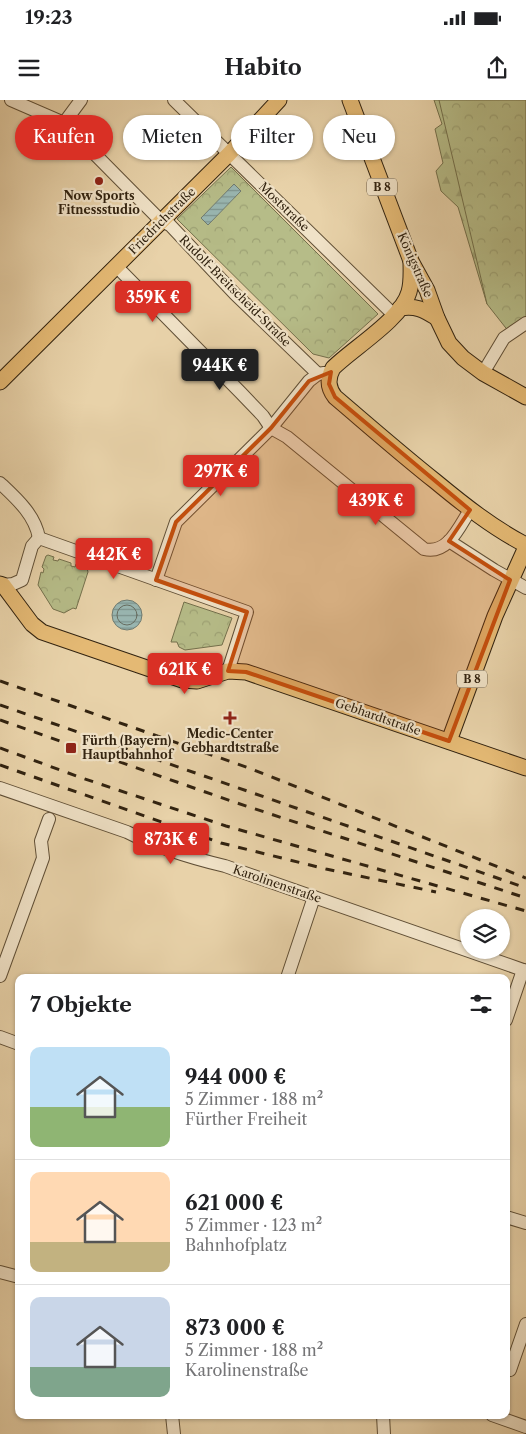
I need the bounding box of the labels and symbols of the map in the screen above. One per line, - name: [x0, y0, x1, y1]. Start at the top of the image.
- marker: Now Sports Fitnessstudio: [93, 175, 105, 187]
- road number: B 8: [367, 178, 397, 195]
- street label: Moststraße: [256, 179, 313, 235]
- street label: Friedrichstraße: [125, 184, 199, 257]
- place label: Now Sports Fitnessstudio: [58, 188, 140, 217]
- street label: Königstraße: [394, 230, 437, 300]
- street label: Rudolf-Breitscheid-Straße: [176, 232, 295, 350]
- pin: 359K €: [112, 280, 194, 323]
- pin: 944K €: [179, 348, 261, 391]
- pin: 297K €: [180, 454, 262, 497]
- pin: 439K €: [335, 484, 417, 526]
- pin: 442K €: [73, 538, 155, 580]
- pin: 621K €: [144, 652, 226, 695]
- road number: B 8: [457, 670, 487, 688]
- street label: Gebhardtstraße: [333, 695, 423, 738]
- marker: Medic-Center Gebhardtstraße: [223, 711, 237, 725]
- place label: Medic-Center Gebhardtstraße: [181, 726, 279, 755]
- place label: Fürth (Bayern) Hauptbahnhof: [82, 733, 175, 762]
- marker: Fürth (Bayern) Hauptbahnhof: [64, 741, 78, 755]
- pin: 873K €: [130, 822, 212, 865]
- street label: Karolinenstraße: [231, 861, 324, 906]

